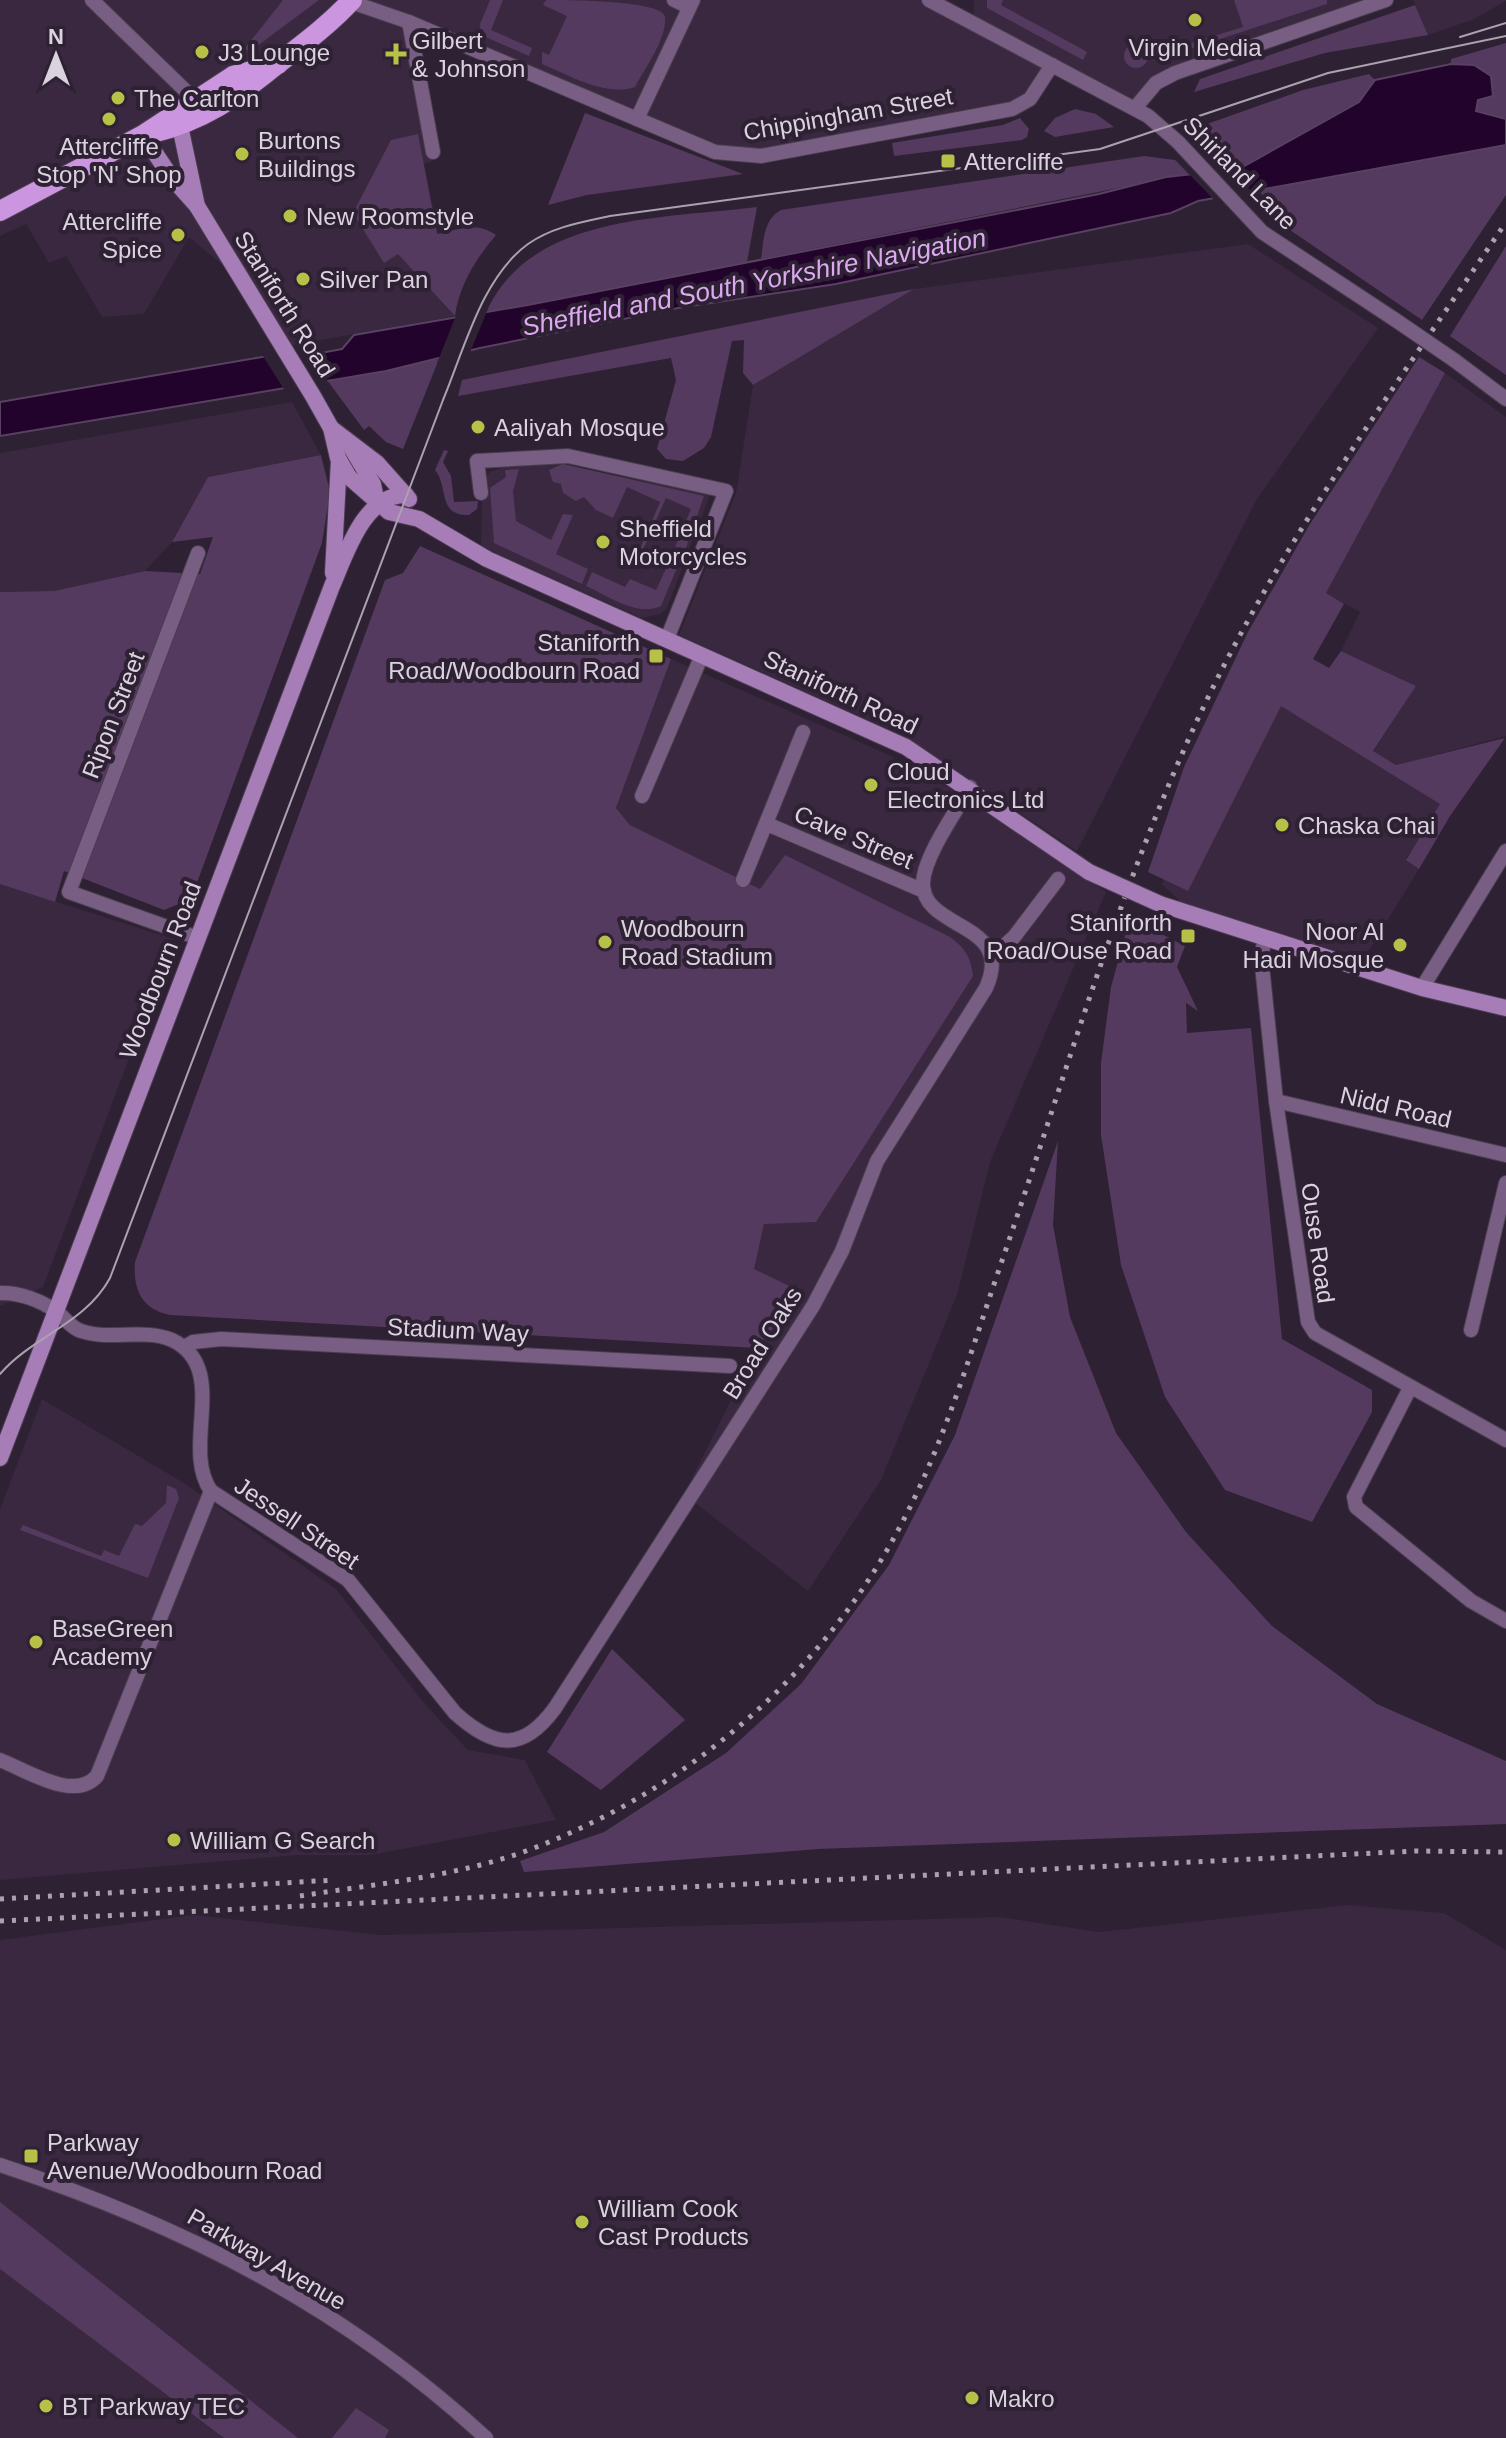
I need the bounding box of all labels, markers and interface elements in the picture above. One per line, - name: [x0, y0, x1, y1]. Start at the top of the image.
- marker: Virgin Media: [1186, 11, 1204, 29]
- north arrow: [16, 16, 96, 96]
- text: N: [48, 24, 64, 49]
- place label: Gilbert & Johnson: [412, 27, 525, 82]
- place label: Virgin Media: [1129, 34, 1262, 61]
- place label: J3 Lounge: [218, 39, 330, 66]
- marker: J3 Lounge: [193, 43, 211, 61]
- marker: Gilbert & Johnson: [387, 45, 405, 63]
- street label: Chippingham Street: [741, 82, 955, 146]
- place label: The Carlton: [134, 85, 259, 112]
- marker: The Carlton: [109, 89, 127, 107]
- marker: Attercliffe Stop 'N' Shop: [100, 110, 118, 128]
- street label: Shirland Lane: [1178, 111, 1302, 235]
- place label: Burtons Buildings: [258, 127, 355, 182]
- place label: Attercliffe Stop 'N' Shop: [36, 133, 182, 188]
- marker: Burtons Buildings: [233, 145, 251, 163]
- place label: Attercliffe: [964, 148, 1064, 175]
- marker: Attercliffe: [939, 152, 957, 170]
- place label: New Roomstyle: [306, 203, 474, 230]
- marker: New Roomstyle: [281, 207, 299, 225]
- place label: Attercliffe Spice: [62, 208, 162, 263]
- water label: Sheffield and South Yorkshire Navigation: [519, 222, 989, 342]
- marker: Attercliffe Spice: [169, 226, 187, 244]
- street label: Staniforth Road: [229, 226, 341, 382]
- place label: Silver Pan: [319, 266, 428, 293]
- marker: Silver Pan: [294, 270, 312, 288]
- place label: Aaliyah Mosque: [494, 414, 665, 441]
- marker: Aaliyah Mosque: [469, 418, 487, 436]
- place label: Sheffield Motorcycles: [619, 515, 747, 570]
- marker: Sheffield Motorcycles: [594, 533, 612, 551]
- place label: Staniforth Road/Woodbourn Road: [388, 629, 640, 684]
- street label: Staniforth Road: [760, 645, 922, 739]
- marker: Staniforth Road/Woodbourn Road: [647, 647, 665, 665]
- street label: Ripon Street: [76, 648, 150, 782]
- place label: Cloud Electronics Ltd: [887, 758, 1044, 813]
- marker: Cloud Electronics Ltd: [862, 776, 880, 794]
- street label: Cave Street: [790, 800, 918, 874]
- place label: Chaska Chai: [1298, 812, 1435, 839]
- marker: Chaska Chai: [1273, 816, 1291, 834]
- street label: Woodbourn Road: [114, 878, 206, 1062]
- place label: Staniforth Road/Ouse Road: [987, 909, 1172, 964]
- place label: Woodbourn Road Stadium: [621, 915, 773, 970]
- place label: Noor Al Hadi Mosque: [1243, 918, 1384, 973]
- marker: Staniforth Road/Ouse Road: [1179, 927, 1197, 945]
- marker: Woodbourn Road Stadium: [596, 933, 614, 951]
- marker: Noor Al Hadi Mosque: [1391, 936, 1409, 954]
- street label: Nidd Road: [1338, 1081, 1454, 1133]
- street label: Ouse Road: [1296, 1181, 1340, 1305]
- street label: Broad Oaks: [717, 1282, 807, 1404]
- street label: Stadium Way: [386, 1313, 530, 1347]
- street label: Jessell Street: [230, 1472, 365, 1575]
- place label: BaseGreen Academy: [52, 1615, 173, 1670]
- marker: BaseGreen Academy: [27, 1633, 45, 1651]
- place label: William G Search: [190, 1827, 375, 1854]
- marker: William G Search: [165, 1831, 183, 1849]
- place label: Parkway Avenue/Woodbourn Road: [47, 2129, 322, 2184]
- marker: Parkway Avenue/Woodbourn Road: [22, 2147, 40, 2165]
- place label: William Cook Cast Products: [598, 2195, 749, 2250]
- street label: Parkway Avenue: [183, 2203, 351, 2315]
- marker: William Cook Cast Products: [573, 2213, 591, 2231]
- place label: Makro: [988, 2385, 1055, 2412]
- marker: Makro: [963, 2389, 981, 2407]
- place label: BT Parkway TEC: [62, 2393, 245, 2420]
- marker: BT Parkway TEC: [37, 2397, 55, 2415]

